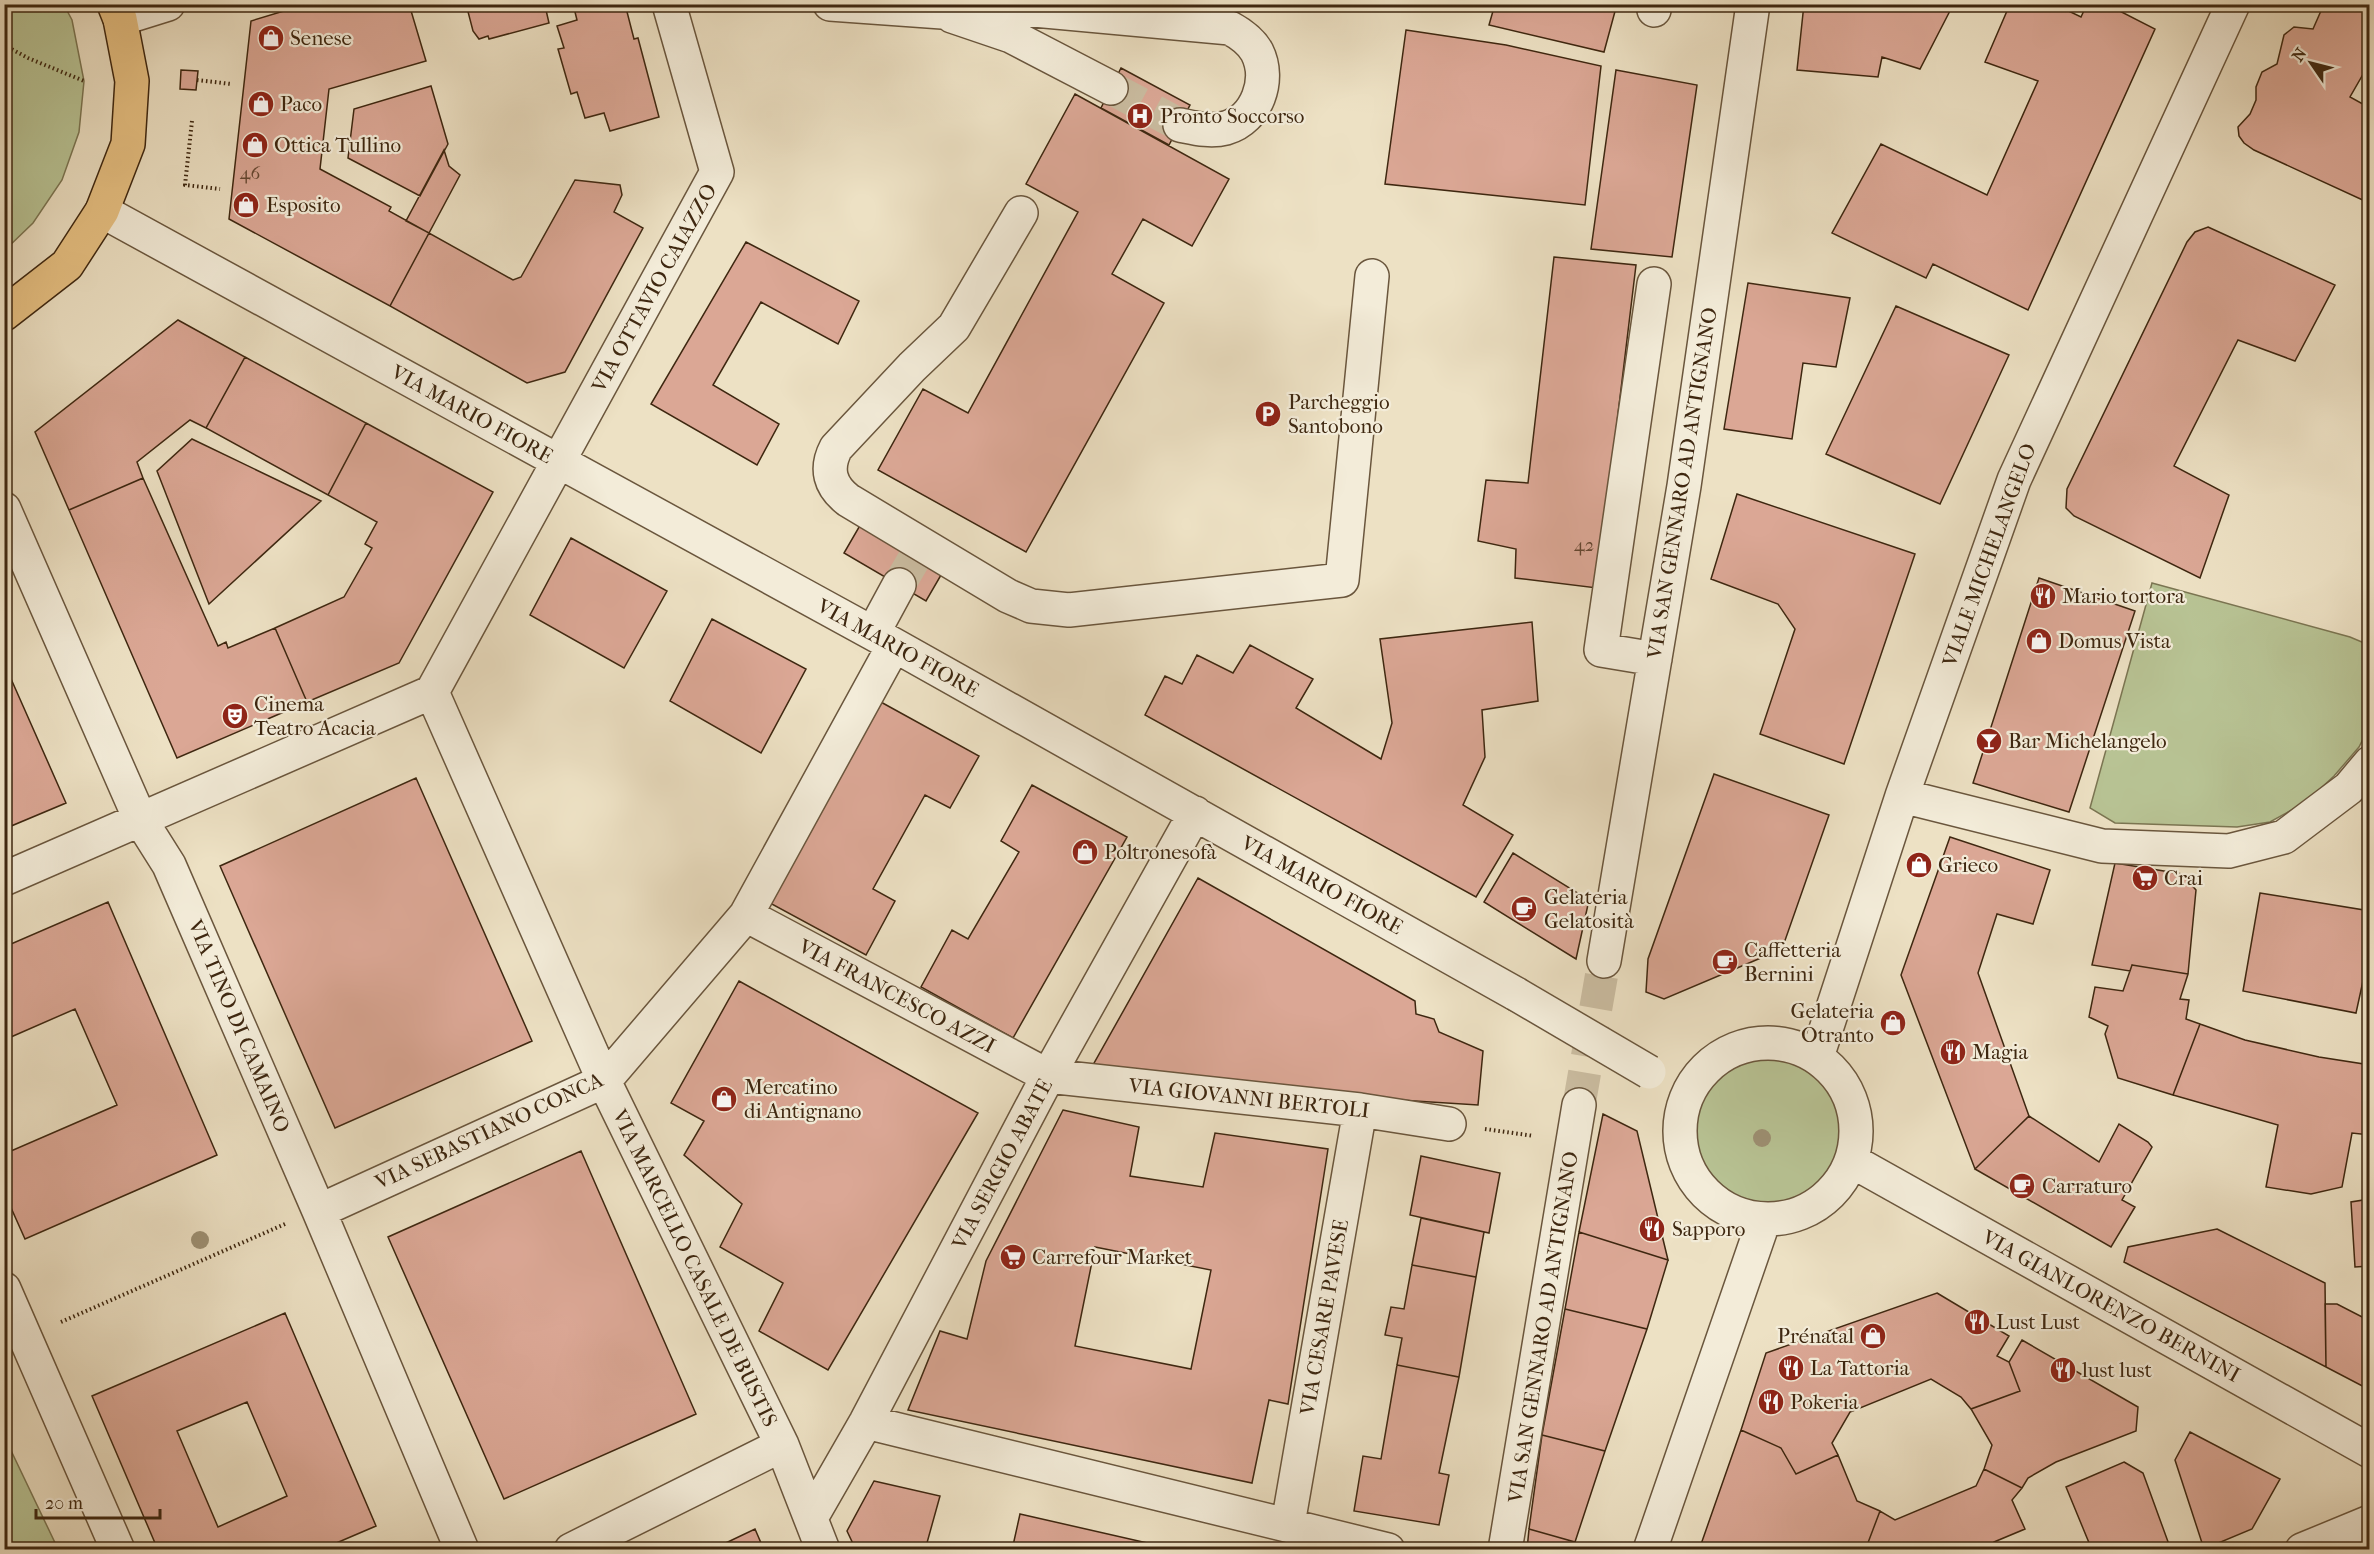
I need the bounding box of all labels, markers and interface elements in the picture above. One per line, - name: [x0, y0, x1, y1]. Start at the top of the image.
- shop icon: Senese: [256, 23, 286, 53]
- place label: Senese: [290, 26, 352, 50]
- north arrow: [2281, 33, 2341, 93]
- text: N: [2288, 44, 2311, 65]
- shop icon: Paco: [246, 89, 276, 119]
- place label: Paco: [280, 92, 322, 116]
- hospital icon: Pronto Soccorso: [1125, 101, 1155, 131]
- place label: Pronto Soccorso: [1160, 104, 1305, 128]
- shop icon: Ottica Tullino: [240, 130, 270, 160]
- place label: Ottica Tullino: [274, 133, 401, 157]
- house number: 46: [240, 163, 260, 184]
- street label: VIA OTTAVIO CAIAZZO: [586, 180, 721, 397]
- shop icon: Esposito: [231, 190, 261, 220]
- place label: Esposito: [266, 193, 341, 217]
- street label: VIA SAN GENNARO AD ANTIGNANO: [1642, 305, 1722, 661]
- street label: VIA MARIO FIORE: [386, 359, 557, 468]
- place label: Parcheggio Santobono: [1288, 390, 1390, 438]
- parking icon: Parcheggio Santobono: [1253, 399, 1283, 429]
- street label: VIALE MICHELANGELO: [1937, 440, 2041, 671]
- house number: 42: [1574, 535, 1594, 556]
- restaurant icon: Mario tortora: [2028, 581, 2058, 611]
- place label: Mario tortora: [2062, 584, 2185, 608]
- street label: VIA MARIO FIORE: [812, 593, 983, 702]
- shop icon: Domus Vista: [2024, 626, 2054, 656]
- place label: Domus Vista: [2058, 629, 2171, 653]
- place label: Cinema Teatro Acacia: [254, 692, 376, 740]
- theatre icon: Cinema Teatro Acacia: [220, 701, 250, 731]
- bar icon: Bar Michelangelo: [1974, 726, 2004, 756]
- place label: Bar Michelangelo: [2008, 729, 2167, 753]
- street label: VIA MARIO FIORE: [1236, 830, 1407, 939]
- shop icon: Poltronesofà: [1070, 837, 1100, 867]
- place label: Poltronesofà: [1104, 840, 1217, 864]
- shop icon: Grieco: [1904, 850, 1934, 880]
- place label: Grieco: [1938, 853, 1998, 877]
- supermarket icon: Crai: [2130, 863, 2160, 893]
- place label: Crai: [2164, 866, 2203, 890]
- place label: Gelateria Gelatosità: [1544, 885, 1634, 933]
- cafe icon: Gelateria Gelatosità: [1509, 894, 1539, 924]
- street label: VIA TINO DI CAMAINO: [183, 915, 295, 1136]
- street label: VIA FRANCESCO AZZI: [794, 933, 999, 1058]
- place label: Caffetteria Bernini: [1744, 938, 1841, 986]
- cafe icon: Caffetteria Bernini: [1710, 947, 1740, 977]
- place label: Gelateria Otranto: [1791, 999, 1874, 1047]
- shop icon: Gelateria Otranto: [1878, 1008, 1908, 1038]
- restaurant icon: Magia: [1938, 1037, 1968, 1067]
- place label: Magia: [1972, 1040, 2028, 1064]
- street label: VIA SEBASTIANO CONCA: [370, 1067, 607, 1195]
- street label: VIA GIOVANNI BERTOLI: [1126, 1073, 1371, 1123]
- place label: Mercatino di Antignano: [744, 1075, 861, 1123]
- street label: VIA SERGIO ABATE: [946, 1075, 1057, 1254]
- shop icon: Mercatino di Antignano: [709, 1084, 739, 1114]
- street label: VIA MARCELLO CASALE DE BUSTIS: [607, 1105, 782, 1431]
- street label: VIA SAN GENNARO AD ANTIGNANO: [1503, 1149, 1583, 1505]
- cafe icon: Carraturo: [2007, 1171, 2037, 1201]
- place label: Carraturo: [2042, 1174, 2132, 1198]
- restaurant icon: Sapporo: [1637, 1214, 1667, 1244]
- street label: VIA CESARE PAVESE: [1295, 1217, 1353, 1418]
- place label: Sapporo: [1672, 1217, 1745, 1241]
- street label: VIA GIANLORENZO BERNINI: [1977, 1225, 2244, 1387]
- supermarket icon: Carrefour Market: [998, 1242, 1028, 1272]
- place label: Carrefour Market: [1032, 1245, 1193, 1269]
- restaurant icon: Lust Lust: [1962, 1307, 1992, 1337]
- place label: Lust Lust: [1996, 1310, 2081, 1334]
- shop icon: Prénatal: [1858, 1321, 1888, 1351]
- place label: Prénatal: [1777, 1324, 1854, 1348]
- restaurant icon: La Tattoria: [1776, 1353, 1806, 1383]
- restaurant icon: lust lust: [2048, 1355, 2078, 1385]
- place label: La Tattoria: [1810, 1356, 1910, 1380]
- place label: lust lust: [2081, 1358, 2153, 1382]
- restaurant icon: Pokeria: [1756, 1387, 1786, 1417]
- place label: Pokeria: [1790, 1390, 1859, 1414]
- scale bar: [36, 1482, 160, 1520]
- text: 20 m: [45, 1493, 83, 1514]

